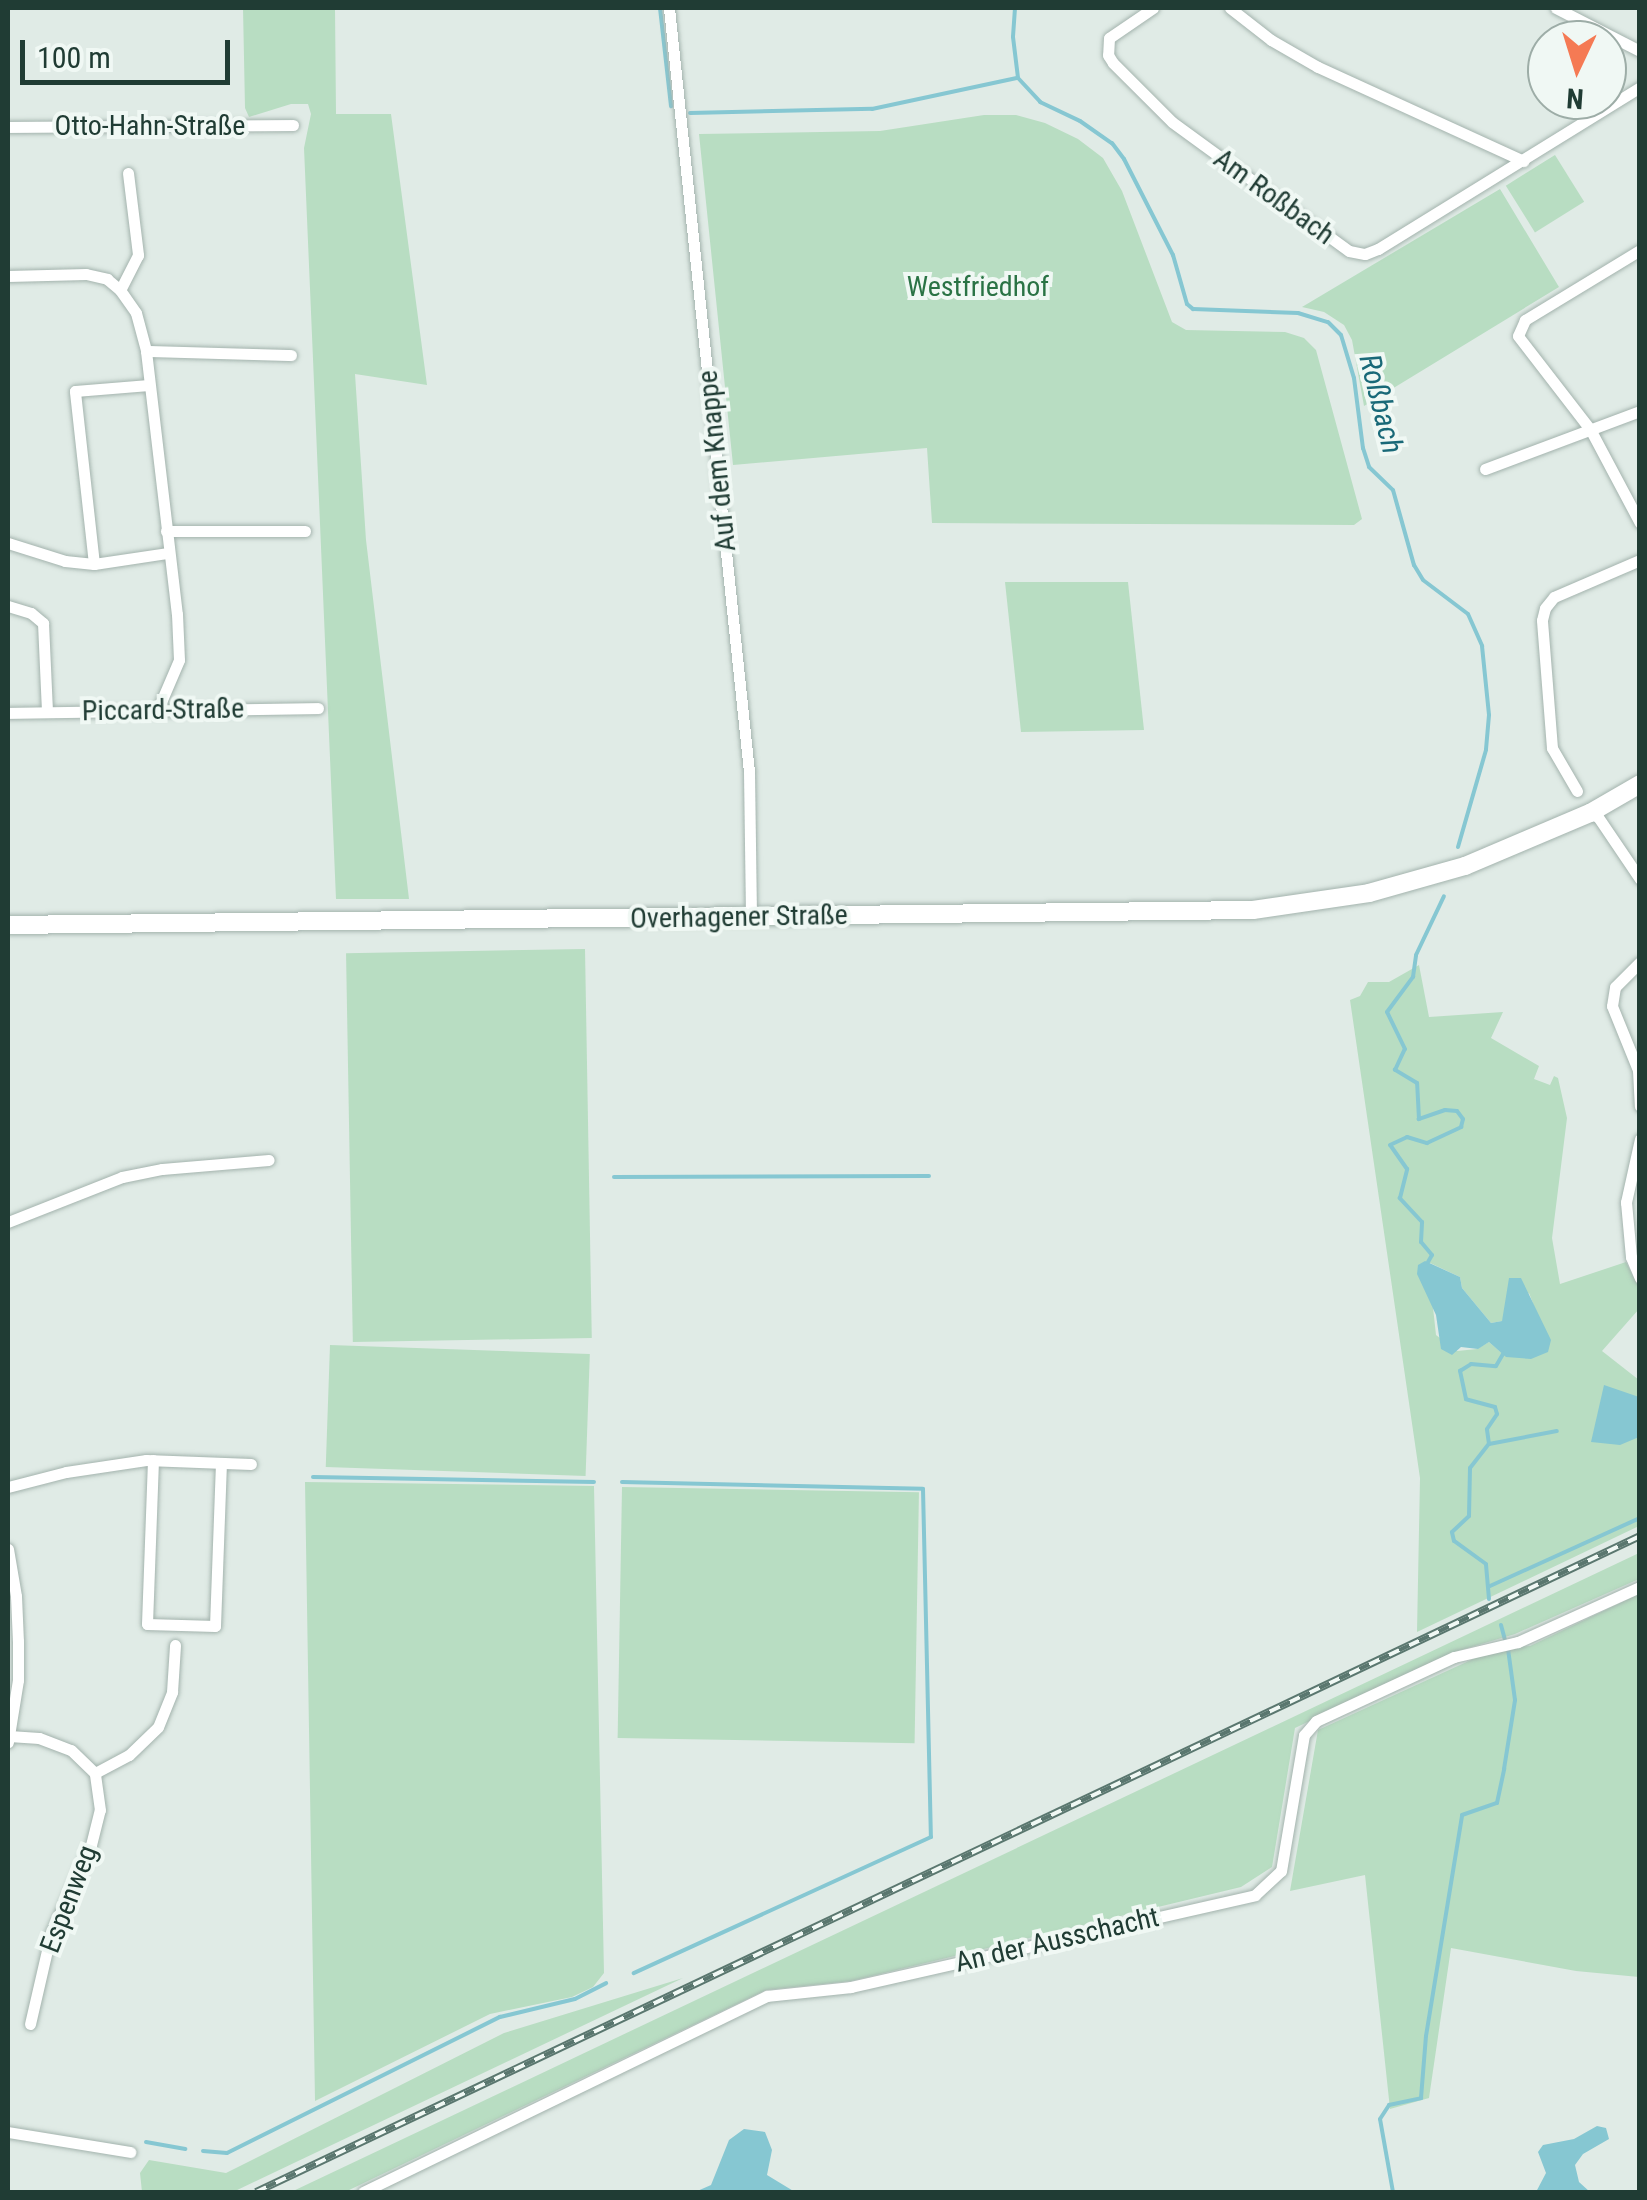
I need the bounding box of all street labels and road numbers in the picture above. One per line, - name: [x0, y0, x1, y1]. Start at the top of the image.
- street label: Otto-Hahn-Straße: [55, 109, 245, 143]
- street label: Am Roßbach: [1207, 142, 1341, 252]
- street label: Auf dem Knappe: [691, 369, 743, 553]
- street label: Piccard-Straße: [82, 692, 244, 728]
- street label: Overhagener Straße: [630, 898, 848, 936]
- street label: Espenweg: [33, 1841, 105, 1957]
- street label: An der Ausschacht: [952, 1900, 1162, 1980]

